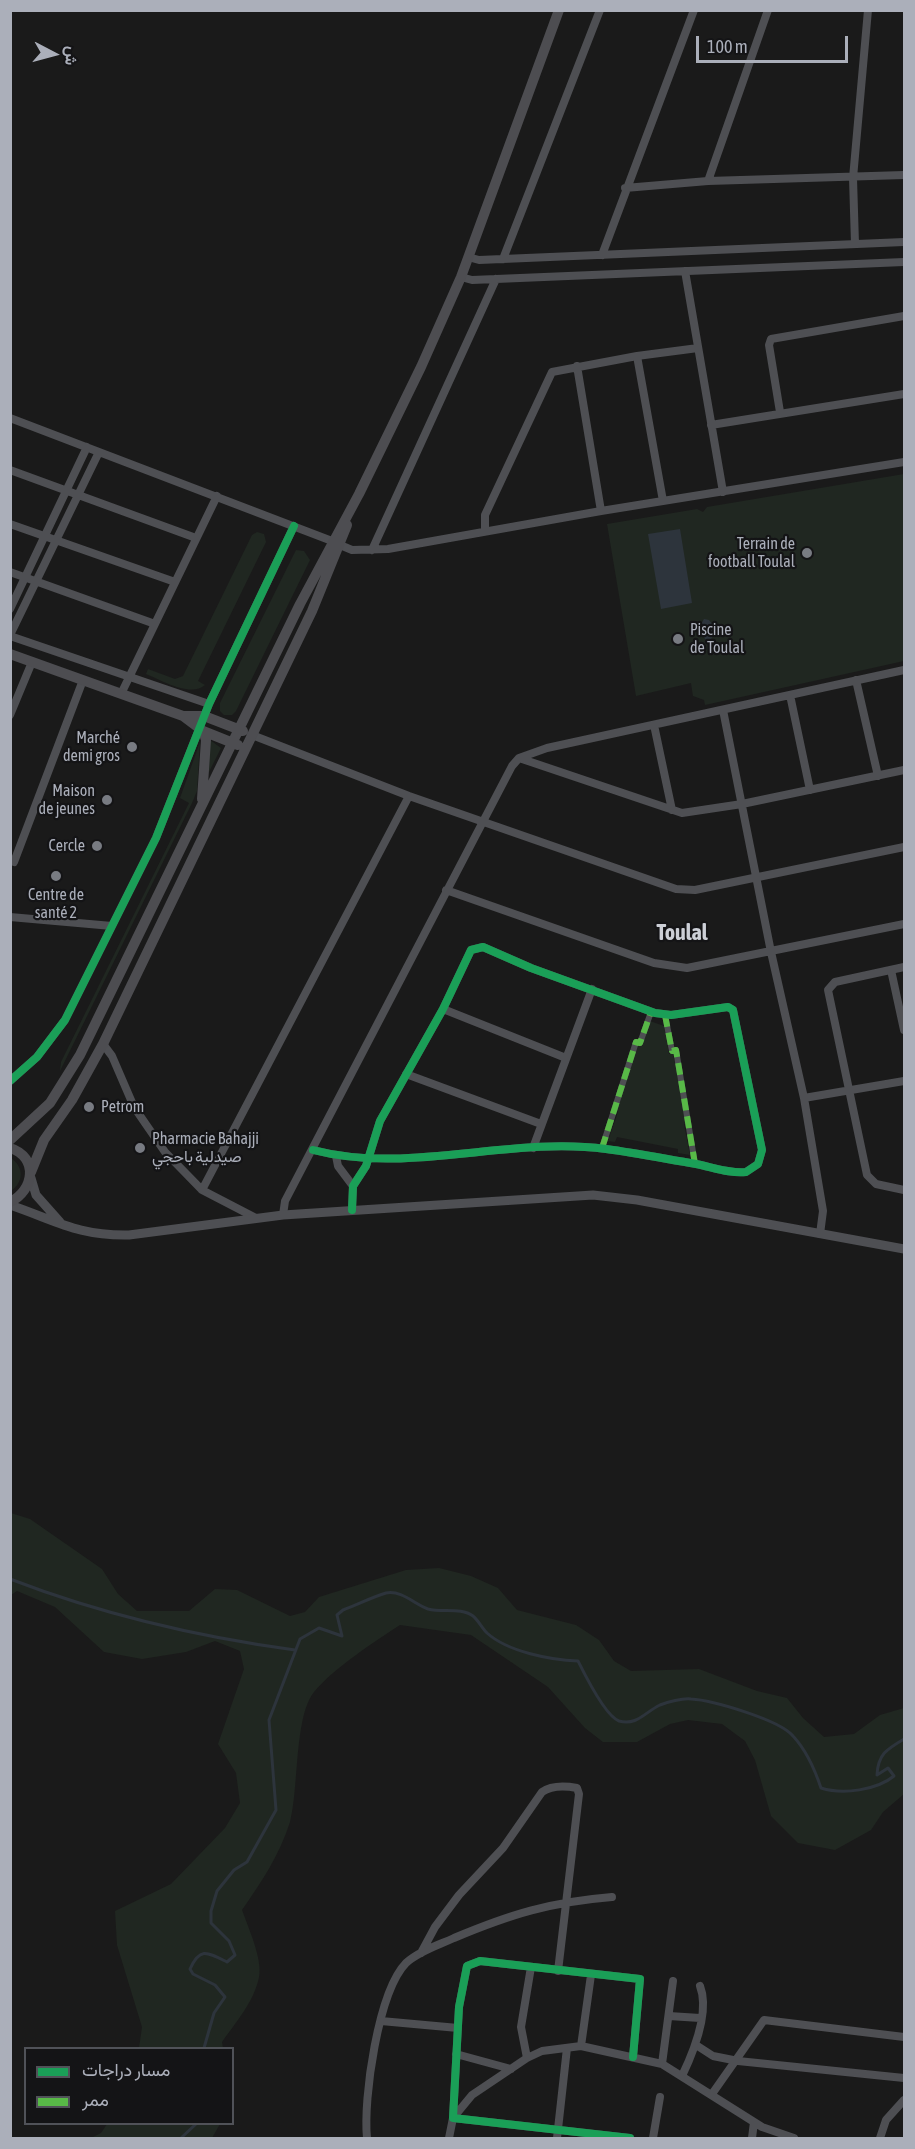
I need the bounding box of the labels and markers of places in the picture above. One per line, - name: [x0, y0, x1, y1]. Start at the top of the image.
- place label: Terrain de football Toulal: [708, 534, 795, 572]
- marker: Terrain de football Toulal: [800, 546, 814, 560]
- place label: Piscine de Toulal: [690, 620, 744, 658]
- marker: Piscine de Toulal: [671, 632, 685, 646]
- place label: Marché demi gros: [63, 728, 120, 766]
- marker: Marché demi gros: [125, 740, 139, 754]
- place label: Maison de jeunes: [39, 781, 95, 819]
- marker: Maison de jeunes: [100, 793, 114, 807]
- place label: Cercle: [49, 836, 85, 856]
- marker: Cercle: [90, 839, 104, 853]
- marker: Centre de santé 2: [49, 869, 63, 883]
- place label: Centre de santé 2: [28, 885, 84, 923]
- place label: Petrom: [101, 1097, 144, 1117]
- marker: Petrom: [82, 1100, 96, 1114]
- place label: Pharmacie Bahajji صيدلية باحجي: [152, 1129, 259, 1167]
- marker: Pharmacie Bahajji صيدلية باحجي: [133, 1141, 147, 1155]

